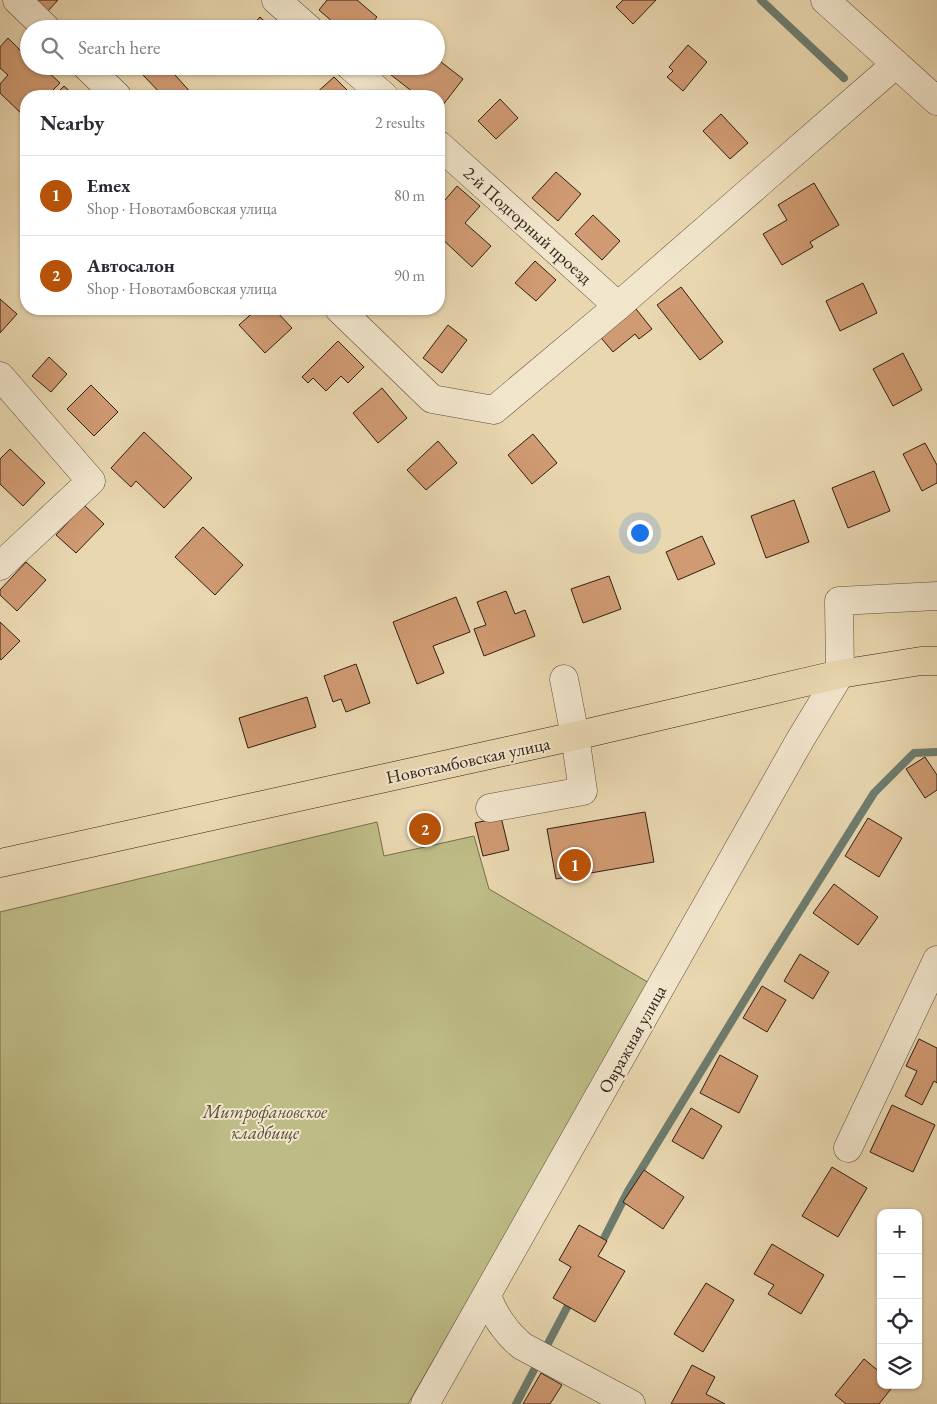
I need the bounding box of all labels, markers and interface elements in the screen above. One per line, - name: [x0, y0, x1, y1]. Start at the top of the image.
- search box: [20, 20, 445, 75]
- icon: search: [38, 34, 66, 62]
- text: Search here: [78, 35, 160, 60]
- text: Nearby: [40, 109, 104, 136]
- text: 2 results: [375, 112, 425, 133]
- street label: 2-й Подгорный проезд: [459, 161, 597, 289]
- text: Emex: [87, 173, 131, 198]
- text: 1: [52, 185, 60, 206]
- text: 80 m: [394, 185, 425, 206]
- text: Shop · Новотамбовская улица: [87, 198, 277, 219]
- text: Автосалон: [87, 253, 175, 278]
- text: 2: [52, 265, 60, 286]
- text: 90 m: [394, 265, 425, 286]
- text: Shop · Новотамбовская улица: [87, 278, 277, 299]
- your location: [627, 520, 653, 546]
- street label: Новотамбовская улица: [384, 731, 553, 789]
- pin: 2: [409, 810, 441, 848]
- pin: 1: [559, 846, 591, 884]
- street label: Овражная улица: [593, 980, 672, 1097]
- park label: Митрофановское кладбище: [202, 1100, 328, 1144]
- map controls: [877, 1209, 922, 1389]
- button: +: [877, 1209, 922, 1254]
- button: −: [877, 1254, 922, 1299]
- button: locate: [877, 1299, 922, 1344]
- button: layers: [877, 1344, 922, 1389]

